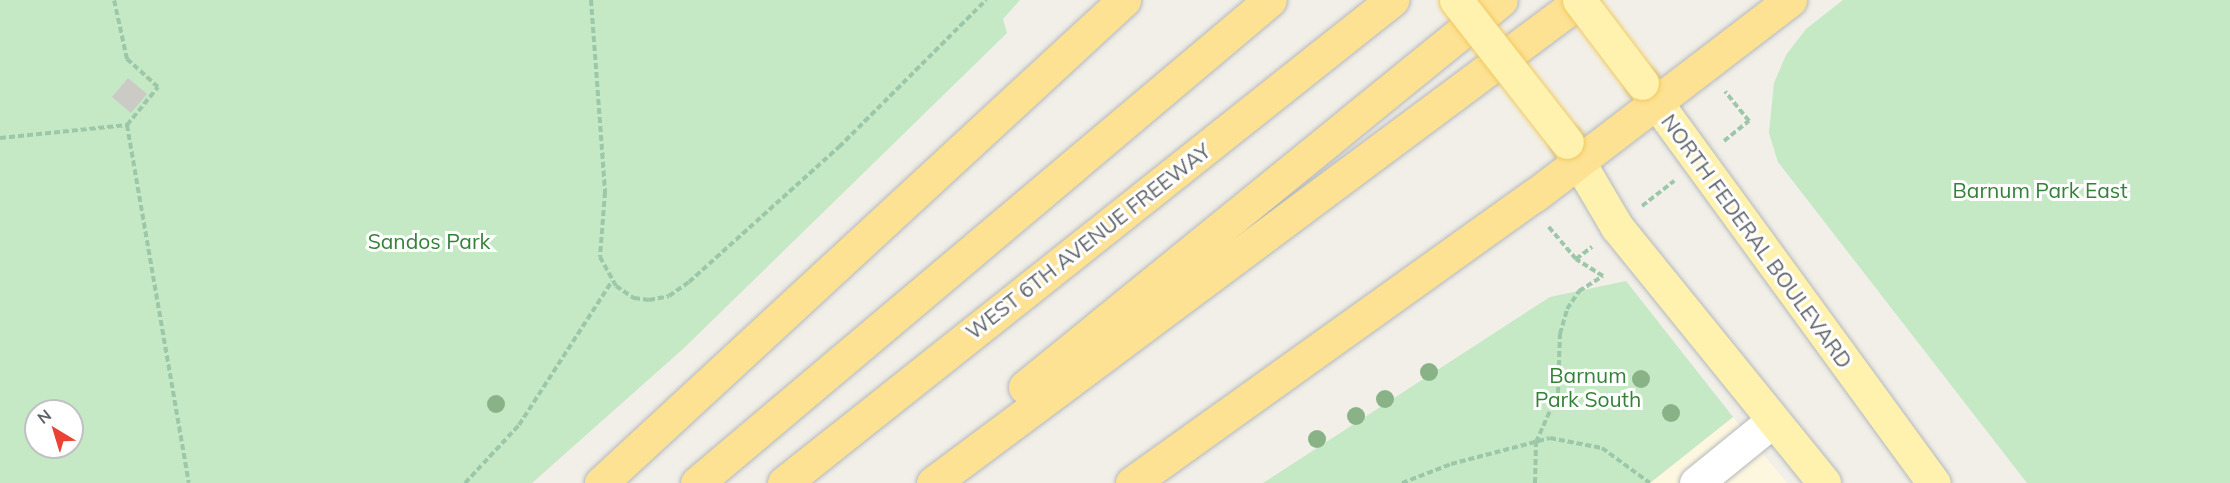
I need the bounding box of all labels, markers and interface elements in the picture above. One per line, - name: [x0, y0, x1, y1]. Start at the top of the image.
- street label: NORTH FEDERAL BOULEVARD: [1656, 109, 1858, 373]
- street label: WEST 6TH AVENUE FREEWAY: [961, 138, 1215, 344]
- park label: Barnum Park East: [1953, 177, 2127, 203]
- park label: Sandos Park: [368, 228, 490, 254]
- park label: Barnum Park South: [1535, 362, 1641, 412]
- north arrow: [24, 399, 84, 459]
- text: N: [33, 405, 55, 428]

